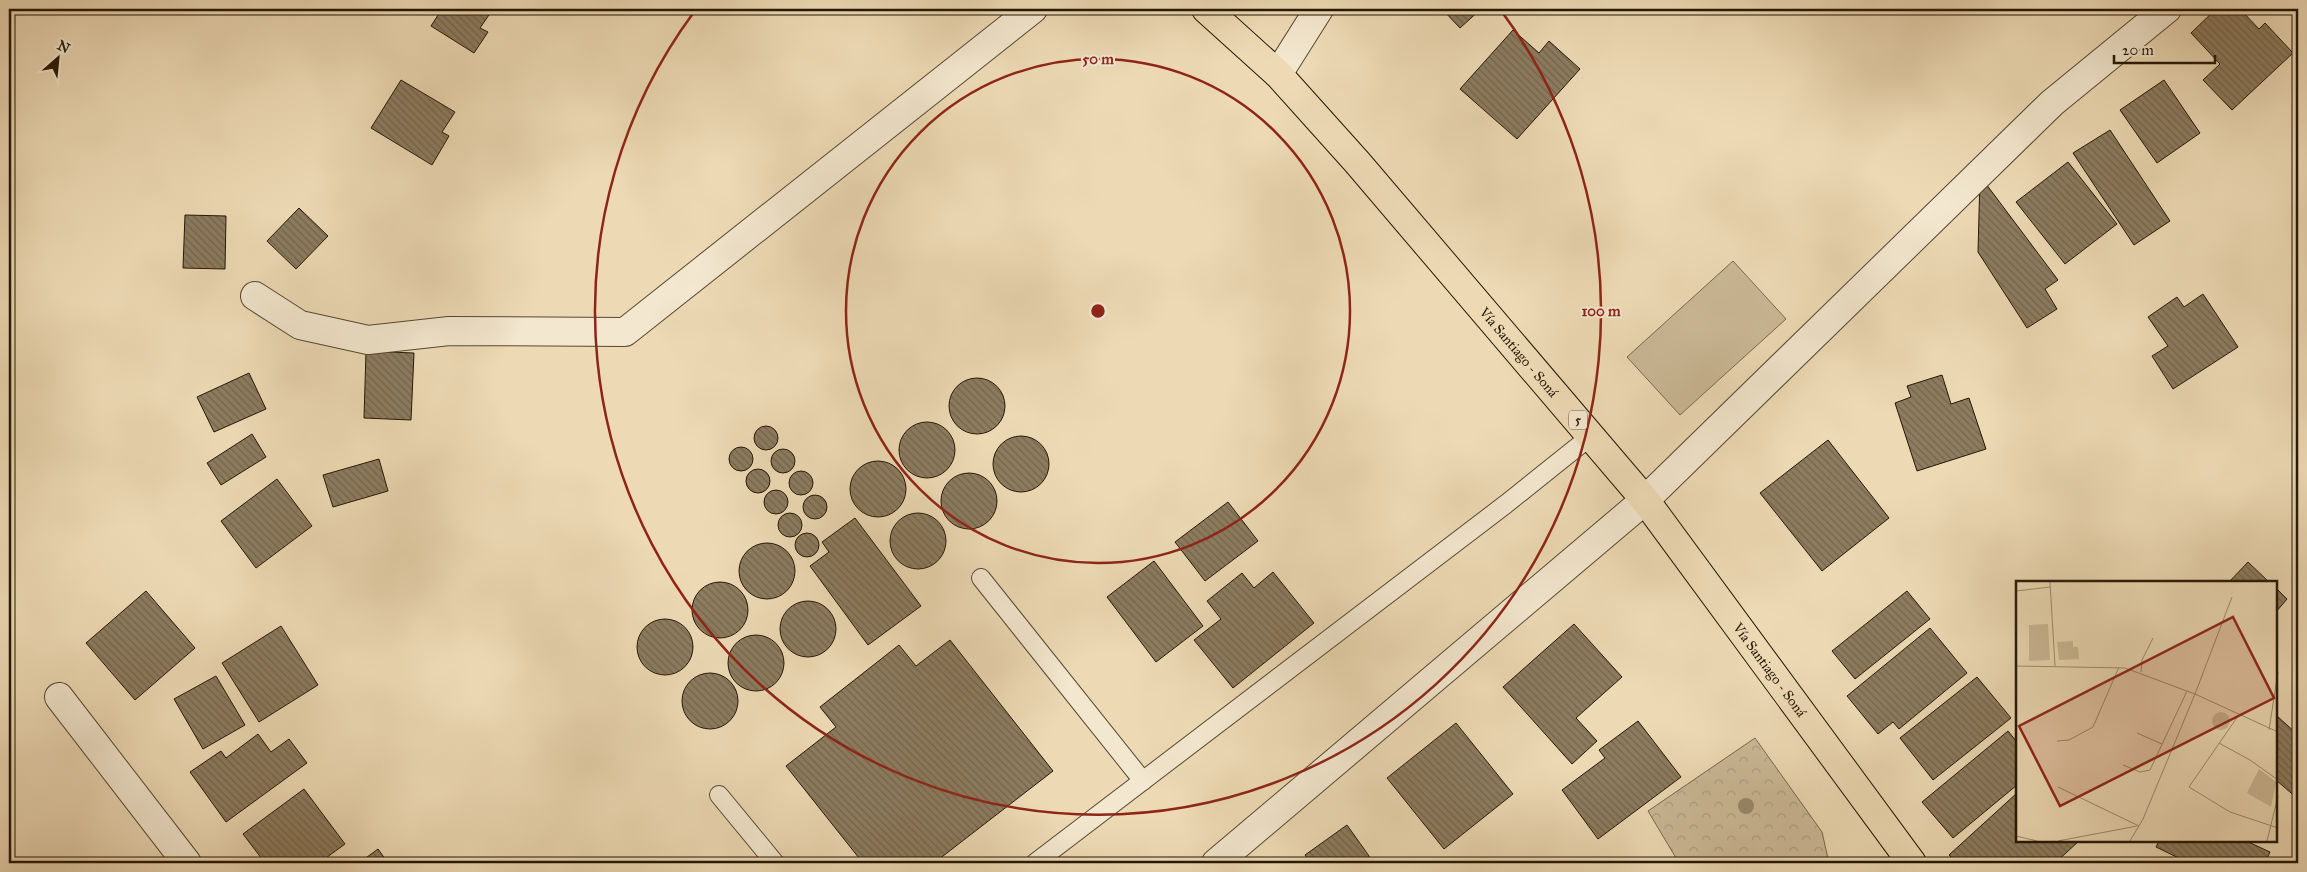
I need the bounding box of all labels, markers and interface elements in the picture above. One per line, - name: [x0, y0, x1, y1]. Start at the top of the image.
- north arrow: [32, 32, 82, 82]
- scale bar: [2114, 32, 2216, 64]
- text: N: [55, 37, 73, 57]
- text: 20 m: [2122, 41, 2154, 59]
- text: 50 m: [1082, 50, 1114, 68]
- centre of rings: [1089, 302, 1107, 320]
- text: 100 m: [1581, 302, 1621, 320]
- street label: Vía Santiago - Soná: [1475, 303, 1562, 401]
- road number: 5: [1569, 410, 1587, 430]
- inset map: [2016, 581, 2277, 842]
- street label: Vía Santiago - Soná: [1729, 619, 1810, 720]

